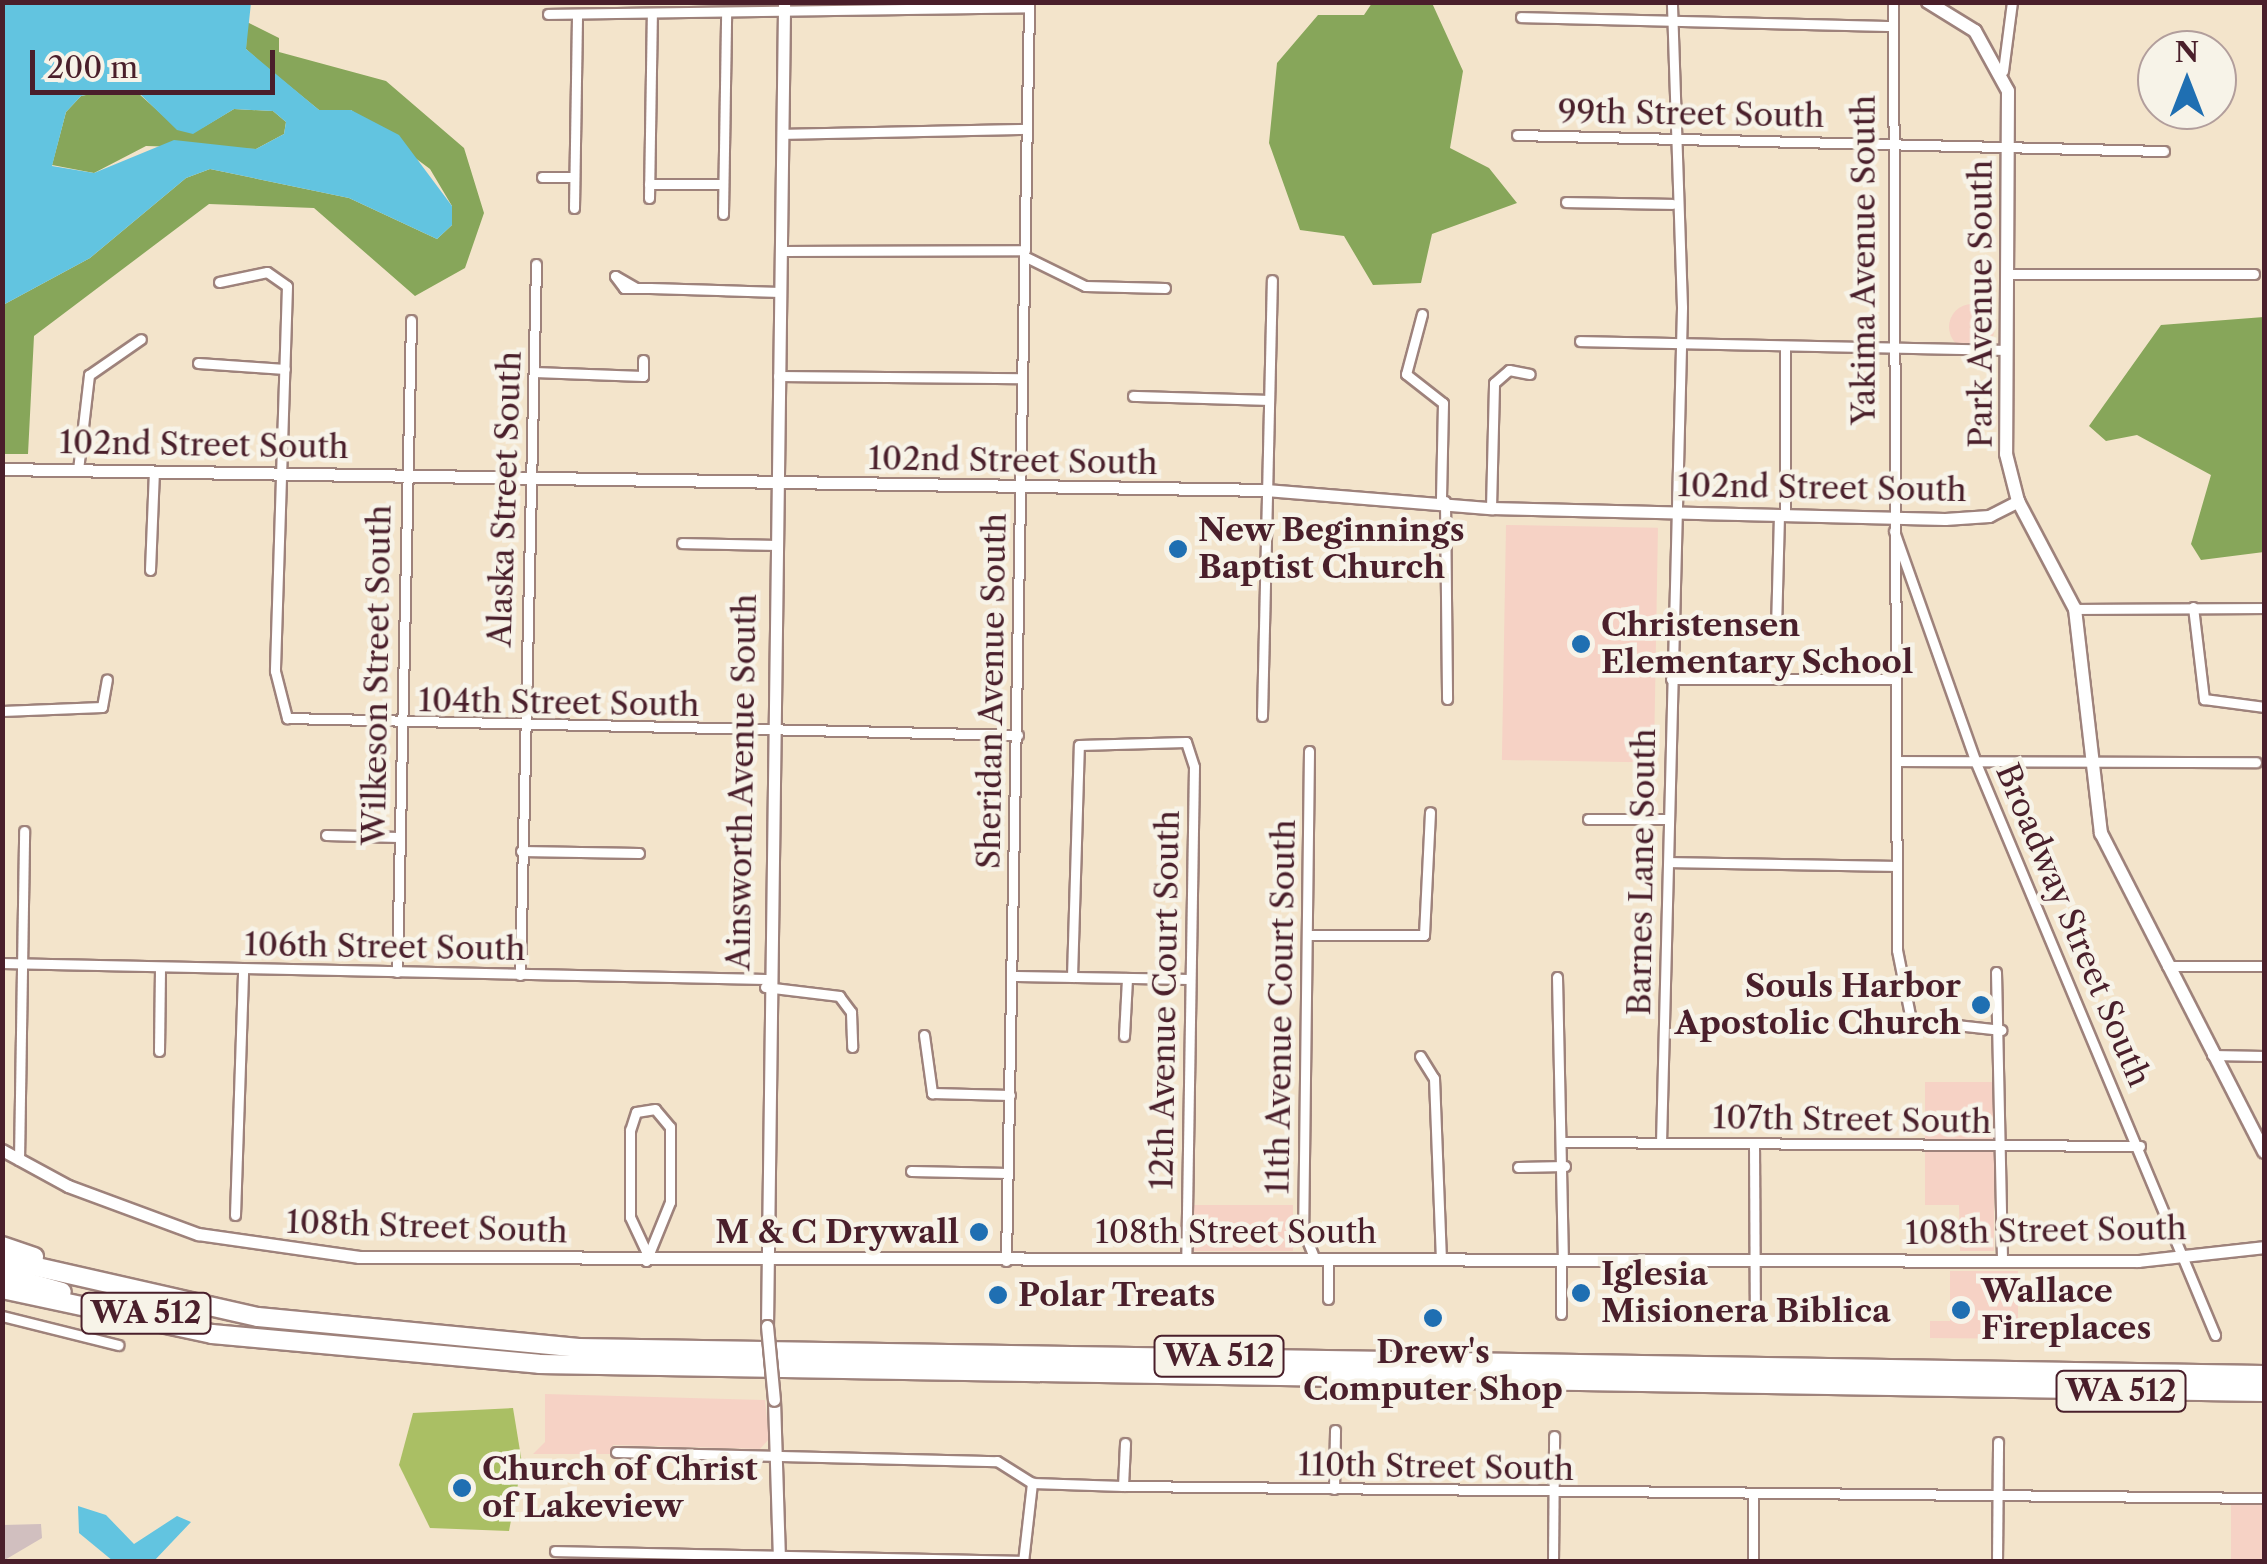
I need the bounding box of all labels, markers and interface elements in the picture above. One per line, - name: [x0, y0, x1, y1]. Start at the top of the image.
- scale bar: [35, 30, 280, 92]
- north arrow: [2137, 30, 2237, 130]
- text: N: [2175, 35, 2199, 69]
- text: 200 m: [47, 49, 138, 86]
- street label: 99th Street South: [1557, 92, 1825, 136]
- street label: Yakima Avenue South: [1845, 94, 1883, 426]
- street label: Park Avenue South: [1962, 159, 2000, 449]
- street label: Alaska Street South: [481, 350, 529, 648]
- street label: 102nd Street South: [59, 423, 349, 467]
- street label: 102nd Street South: [868, 439, 1158, 483]
- street label: 102nd Street South: [1677, 466, 1967, 510]
- street label: Wilkeson Street South: [355, 504, 399, 846]
- street label: Sheridan Avenue South: [970, 512, 1014, 870]
- place label: New Beginnings Baptist Church: [1198, 512, 1465, 587]
- marker: New Beginnings Baptist Church: [1167, 538, 1189, 560]
- street label: Ainsworth Avenue South: [720, 593, 764, 971]
- place label: Christensen Elementary School: [1601, 607, 1914, 682]
- marker: Christensen Elementary School: [1570, 633, 1592, 655]
- street label: 104th Street South: [418, 681, 700, 725]
- street label: Barnes Lane South: [1620, 728, 1664, 1016]
- street label: Broadway Street South: [1987, 757, 2159, 1093]
- street label: 12th Avenue Court South: [1142, 809, 1188, 1191]
- street label: 11th Avenue Court South: [1259, 819, 1303, 1195]
- street label: 106th Street South: [244, 925, 526, 969]
- place label: Souls Harbor Apostolic Church: [1675, 968, 1961, 1043]
- marker: Souls Harbor Apostolic Church: [1970, 994, 1992, 1016]
- street label: 107th Street South: [1712, 1098, 1992, 1142]
- street label: 108th Street South: [286, 1203, 568, 1251]
- street label: 108th Street South: [1905, 1209, 2187, 1253]
- place label: M & C Drywall: [715, 1213, 959, 1251]
- street label: 108th Street South: [1095, 1213, 1377, 1251]
- marker: M & C Drywall: [968, 1221, 990, 1243]
- place label: Iglesia Misionera Biblica: [1601, 1256, 1891, 1331]
- place label: Wallace Fireplaces: [1981, 1273, 2151, 1348]
- place label: Polar Treats: [1018, 1276, 1217, 1314]
- marker: Iglesia Misionera Biblica: [1570, 1282, 1592, 1304]
- marker: Polar Treats: [987, 1284, 1009, 1306]
- road number: WA 512: [78, 1288, 214, 1338]
- marker: Wallace Fireplaces: [1950, 1299, 1972, 1321]
- marker: Drew's Computer Shop: [1422, 1307, 1444, 1329]
- road number: WA 512: [1152, 1331, 1286, 1381]
- place label: Drew's Computer Shop: [1303, 1334, 1563, 1409]
- road number: WA 512: [2054, 1366, 2188, 1416]
- street label: 110th Street South: [1298, 1445, 1574, 1489]
- place label: Church of Christ of Lakeview: [482, 1451, 758, 1526]
- marker: Church of Christ of Lakeview: [451, 1477, 473, 1499]

